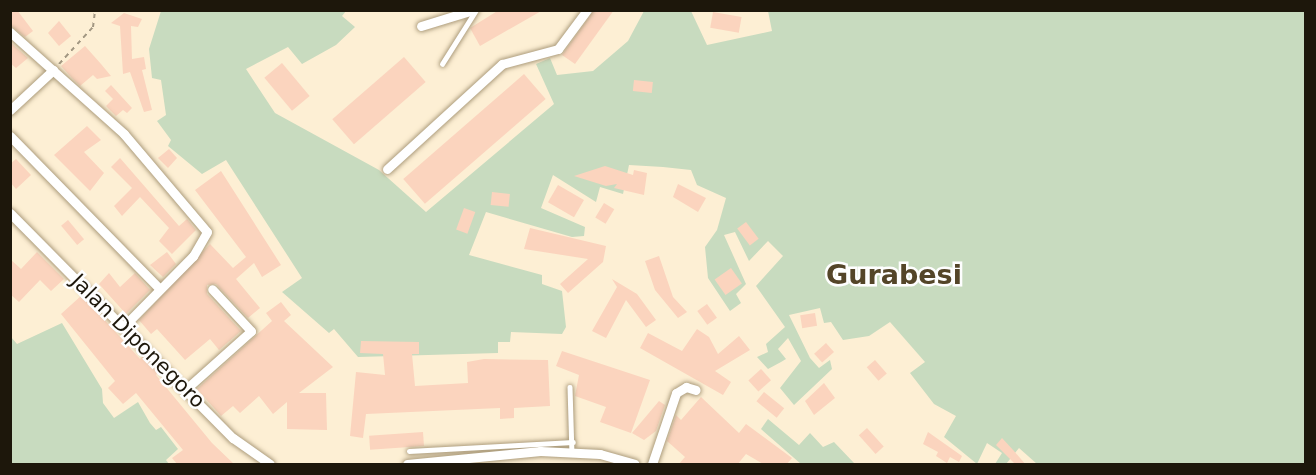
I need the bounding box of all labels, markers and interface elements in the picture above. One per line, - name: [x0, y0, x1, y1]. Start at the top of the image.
- district label: Gurabesi: [826, 259, 962, 291]
- street label: Jalan Diponegoro: [66, 269, 210, 413]

